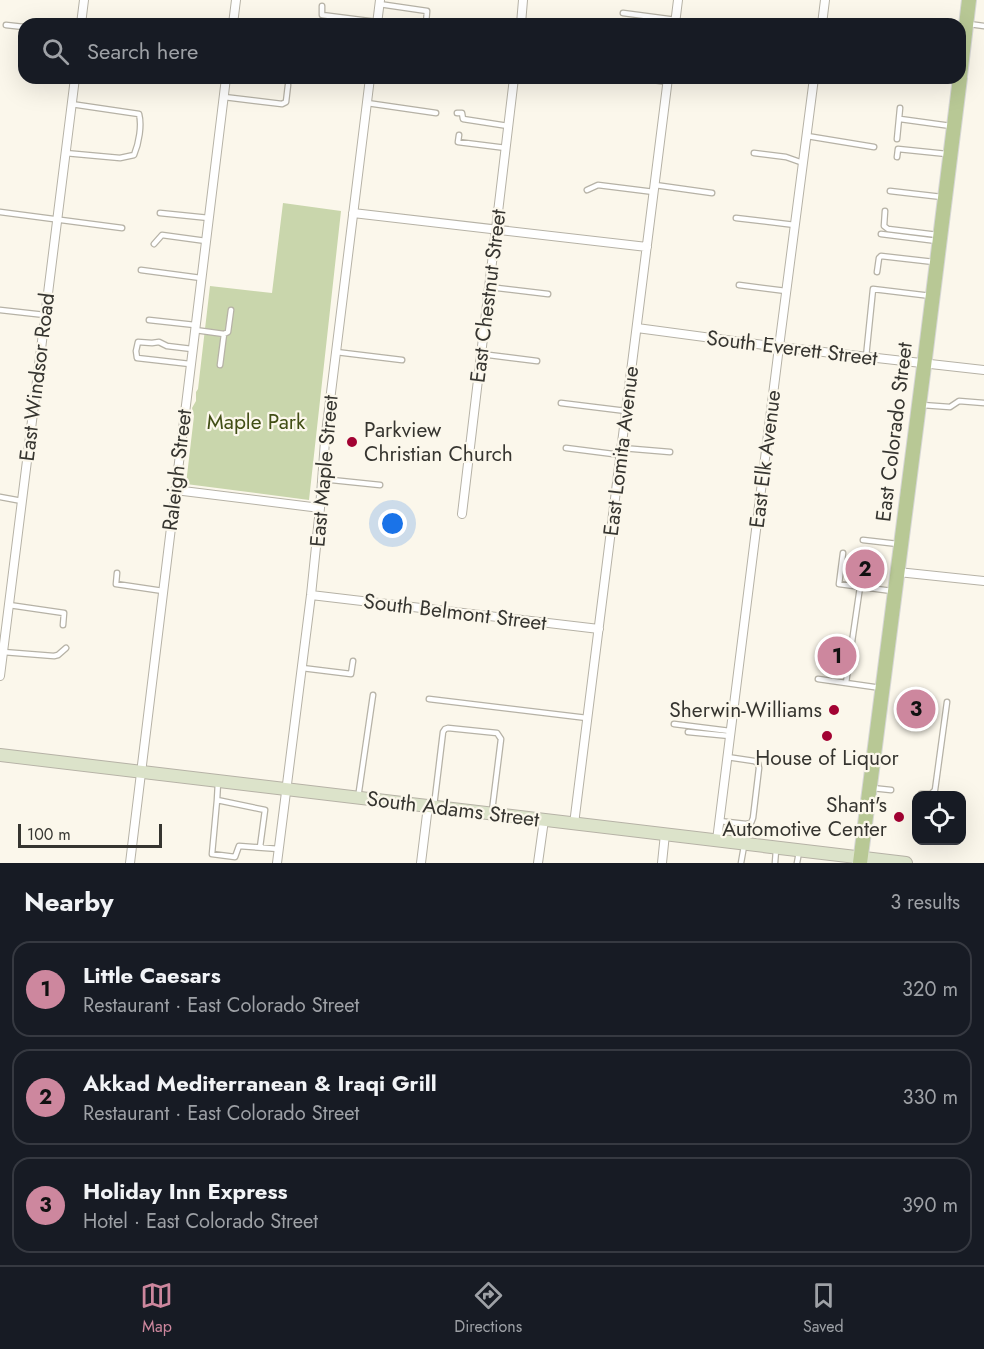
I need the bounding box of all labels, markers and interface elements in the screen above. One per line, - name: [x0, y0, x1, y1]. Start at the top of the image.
- search box: [18, 18, 966, 84]
- icon: search: [39, 35, 72, 68]
- text: Search here: [87, 35, 198, 67]
- street label: East Chestnut Street: [462, 207, 514, 385]
- street label: East Windsor Road: [12, 291, 62, 463]
- street label: South Everett Street: [705, 323, 879, 373]
- street label: East Colorado Street: [868, 340, 920, 524]
- street label: East Lomita Avenue: [596, 364, 646, 538]
- street label: East Elk Avenue: [742, 388, 788, 530]
- street label: East Maple Street: [302, 394, 346, 548]
- street label: Raleigh Street: [155, 407, 199, 533]
- park label: Maple Park: [207, 407, 306, 437]
- place label: Parkview Christian Church: [364, 415, 513, 469]
- marker: Parkview Christian Church: [345, 435, 359, 449]
- your location: [378, 509, 407, 538]
- pin: 2: [846, 546, 884, 592]
- street label: South Belmont Street: [362, 586, 548, 638]
- pin: 1: [818, 634, 856, 678]
- pin: 3: [896, 686, 936, 732]
- place label: Sherwin-Williams: [669, 695, 822, 725]
- marker: Sherwin-Williams: [827, 703, 841, 717]
- marker: House of Liquor: [820, 729, 834, 743]
- place label: House of Liquor: [755, 743, 900, 773]
- street label: South Adams Street: [365, 784, 541, 834]
- place label: Shant's Automotive Center: [722, 790, 888, 844]
- map controls: [912, 791, 966, 845]
- button: locate: [912, 791, 966, 845]
- marker: Shant's Automotive Center: [892, 810, 906, 824]
- scale bar: [18, 821, 162, 848]
- text: 100 m: [27, 823, 71, 846]
- text: Nearby: [24, 883, 113, 921]
- text: 3 results: [890, 888, 960, 917]
- text: Little Caesars: [83, 959, 221, 991]
- text: 1: [40, 975, 51, 1004]
- text: 320 m: [902, 975, 958, 1004]
- text: Restaurant · East Colorado Street: [83, 991, 359, 1020]
- text: Akkad Mediterranean & Iraqi Grill: [83, 1067, 437, 1099]
- text: 2: [39, 1083, 52, 1112]
- text: 330 m: [903, 1083, 958, 1112]
- text: Restaurant · East Colorado Street: [83, 1099, 359, 1128]
- text: Holiday Inn Express: [83, 1175, 288, 1207]
- text: 3: [39, 1191, 52, 1220]
- text: 390 m: [902, 1191, 958, 1220]
- text: Hotel · East Colorado Street: [83, 1207, 318, 1236]
- tab: Map: [140, 1279, 173, 1338]
- tab: Directions: [454, 1279, 522, 1338]
- tab: Saved: [803, 1279, 844, 1338]

